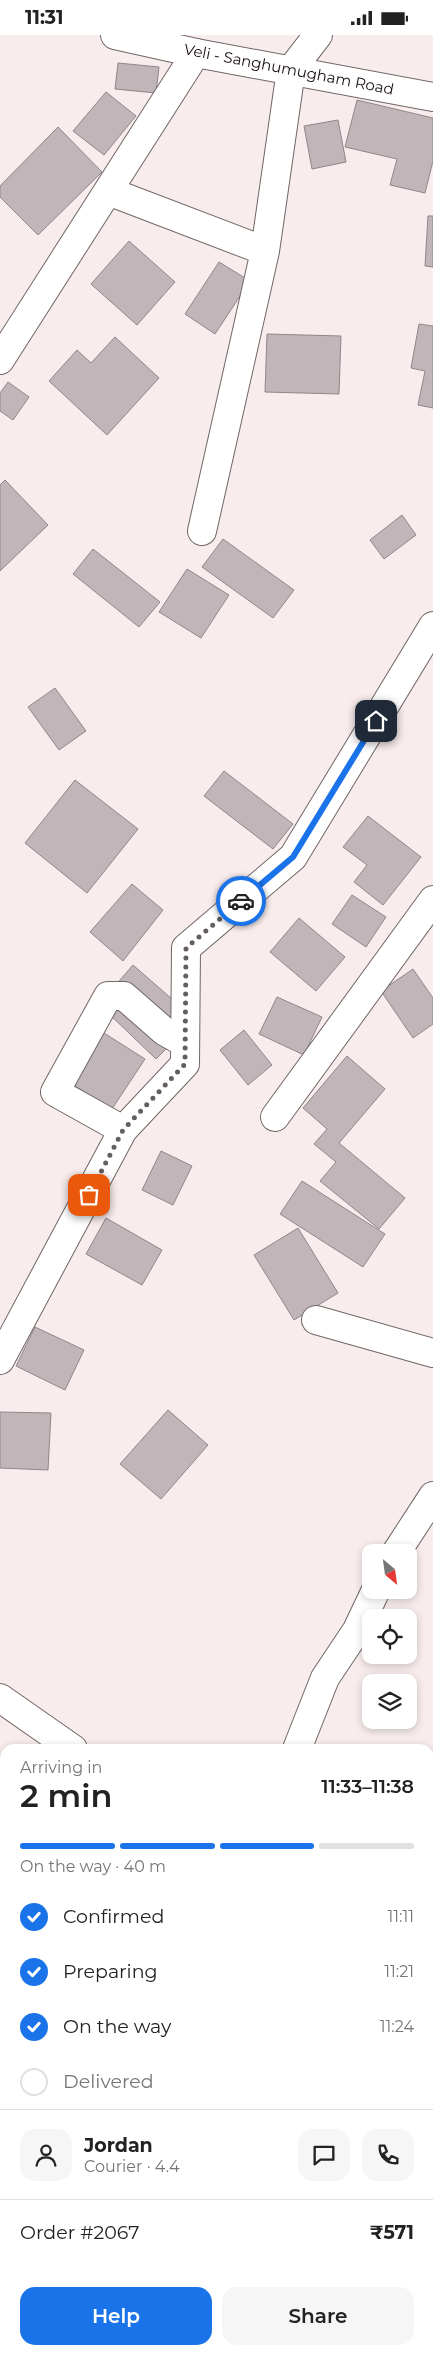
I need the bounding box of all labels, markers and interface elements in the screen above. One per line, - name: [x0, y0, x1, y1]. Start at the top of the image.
- text: 11:31: [25, 6, 64, 29]
- street label: Veli - Sanghumugham Road: [182, 39, 396, 99]
- pin: [355, 700, 397, 742]
- icon: home: [362, 707, 390, 735]
- courier: [216, 876, 266, 926]
- icon: car: [227, 887, 255, 915]
- pin: [68, 1174, 110, 1216]
- icon: bag: [75, 1181, 103, 1209]
- north arrow: [362, 1544, 418, 1599]
- map controls: [362, 1544, 417, 1729]
- button: locate: [362, 1609, 417, 1664]
- button: layers: [362, 1674, 417, 1729]
- text: Arriving in: [20, 1758, 102, 1777]
- text: 11:33–11:38: [321, 1775, 414, 1798]
- text: 2 min: [20, 1776, 112, 1815]
- text: On the way · 40 m: [20, 1857, 166, 1876]
- icon: check: [20, 1903, 48, 1931]
- text: Confirmed: [63, 1905, 164, 1928]
- text: 11:11: [388, 1907, 414, 1926]
- icon: check: [20, 1958, 48, 1986]
- text: Preparing: [63, 1960, 158, 1983]
- text: 11:21: [384, 1962, 414, 1981]
- icon: check: [20, 2013, 48, 2041]
- text: On the way: [63, 2015, 171, 2038]
- text: 11:24: [380, 2017, 414, 2036]
- text: Delivered: [63, 2070, 154, 2093]
- button: person: [20, 2129, 72, 2181]
- button: chat: [298, 2129, 350, 2181]
- button: phone: [362, 2129, 414, 2181]
- text: Jordan: [84, 2134, 153, 2157]
- text: Courier · 4.4: [84, 2157, 180, 2176]
- text: Order #2067: [20, 2221, 139, 2244]
- text: ₹571: [370, 2221, 414, 2244]
- button: Help: [20, 2287, 212, 2345]
- button: Share: [222, 2287, 414, 2345]

